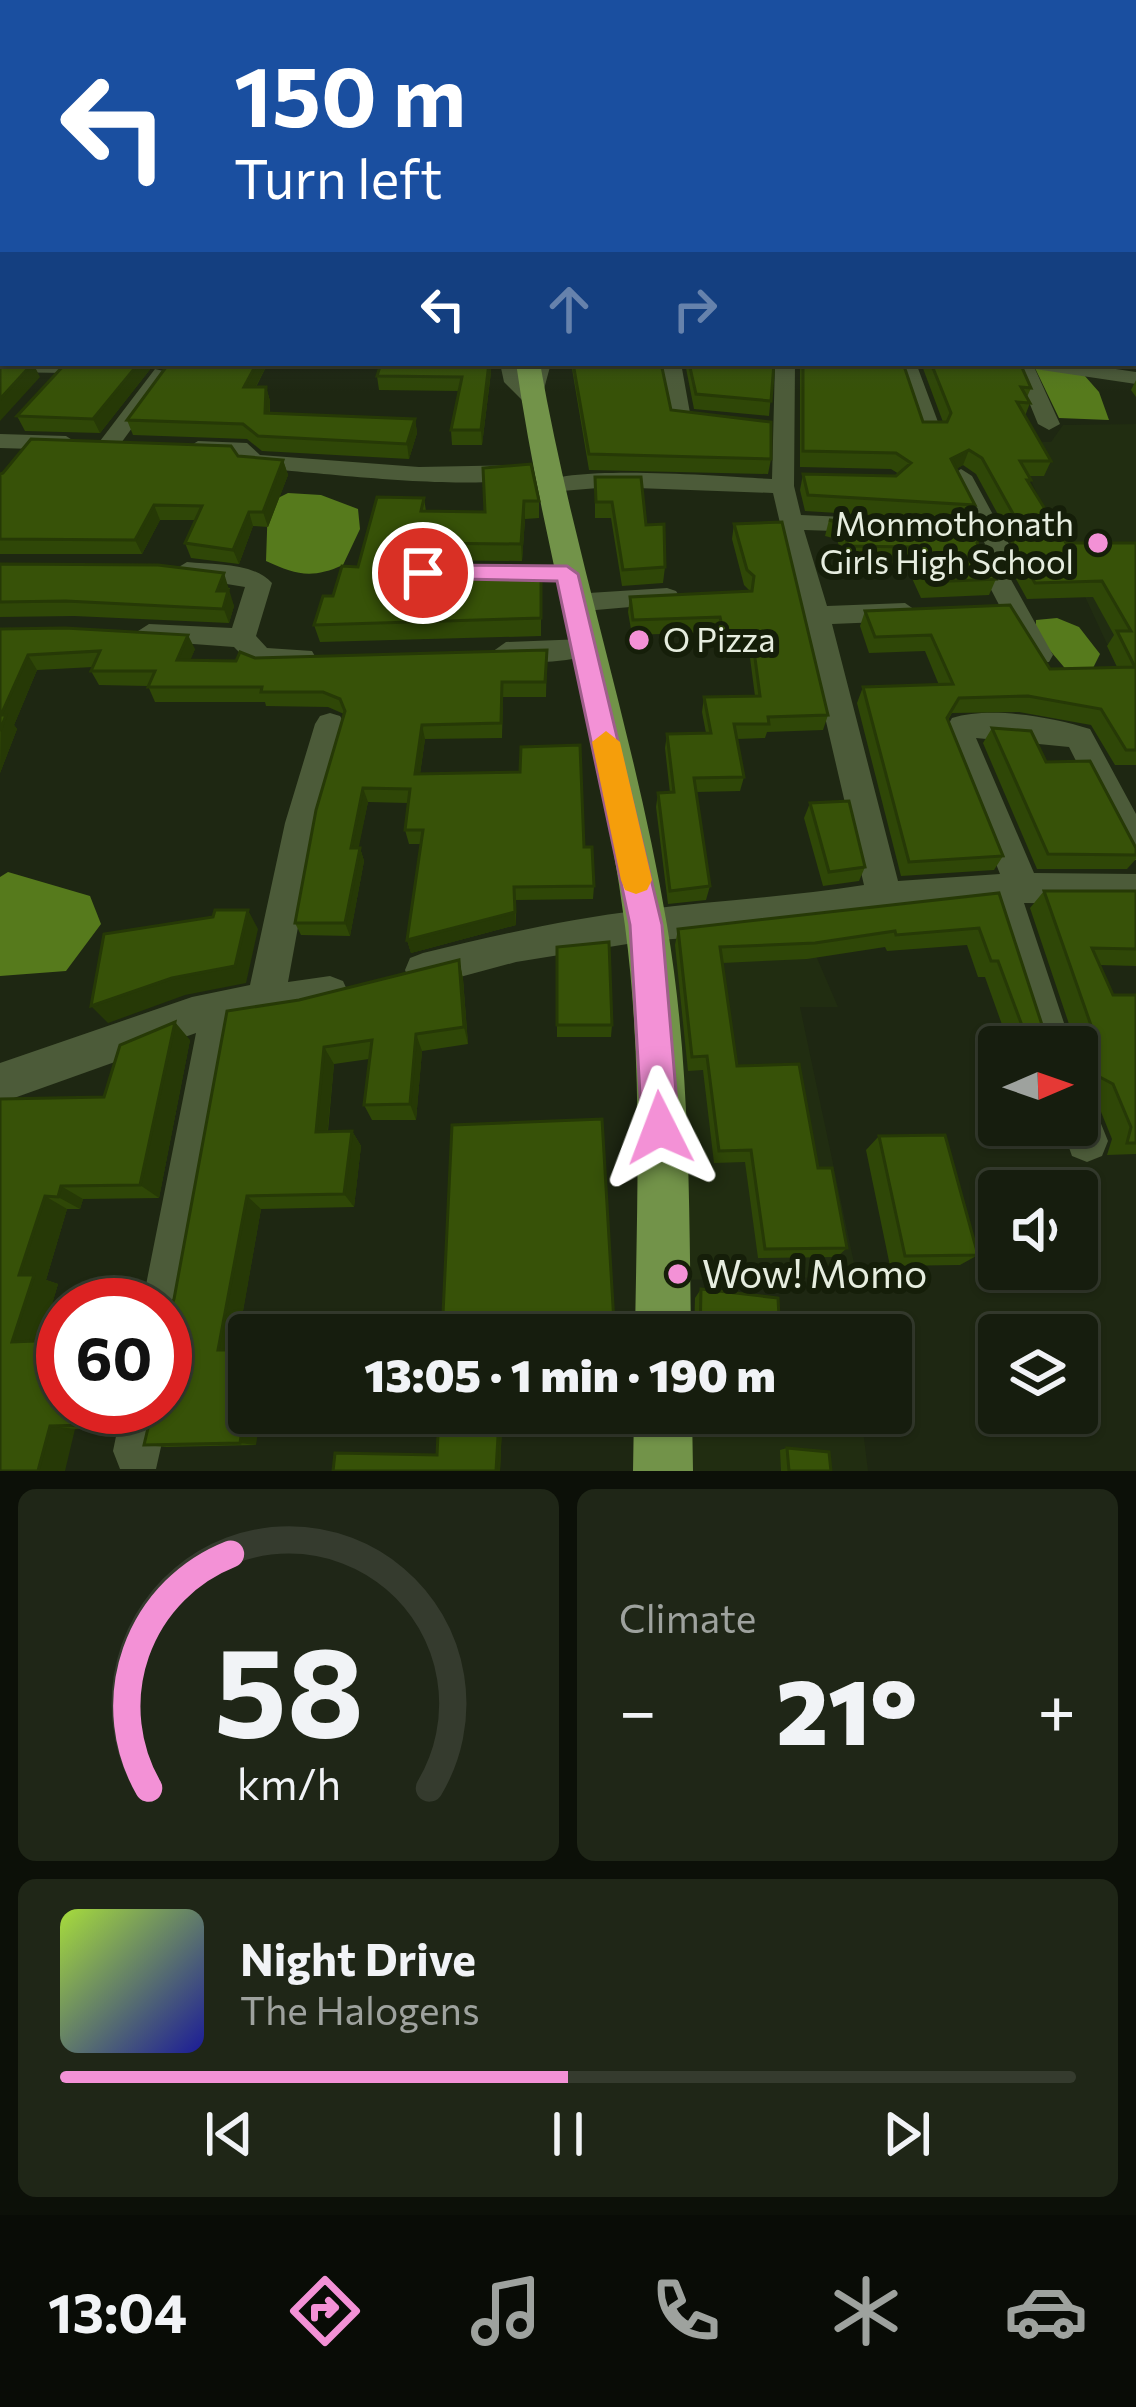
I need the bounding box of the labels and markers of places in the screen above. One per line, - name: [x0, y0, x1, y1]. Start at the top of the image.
- place label: Monmothonath Girls High School: [820, 502, 1074, 581]
- pin: [372, 522, 474, 624]
- marker: Monmothonath Girls High School: [1085, 530, 1111, 556]
- place label: O Pizza: [663, 618, 776, 659]
- marker: O Pizza: [626, 627, 652, 653]
- place label: Wow! Momo: [702, 1248, 927, 1296]
- marker: Wow! Momo: [665, 1261, 691, 1287]

